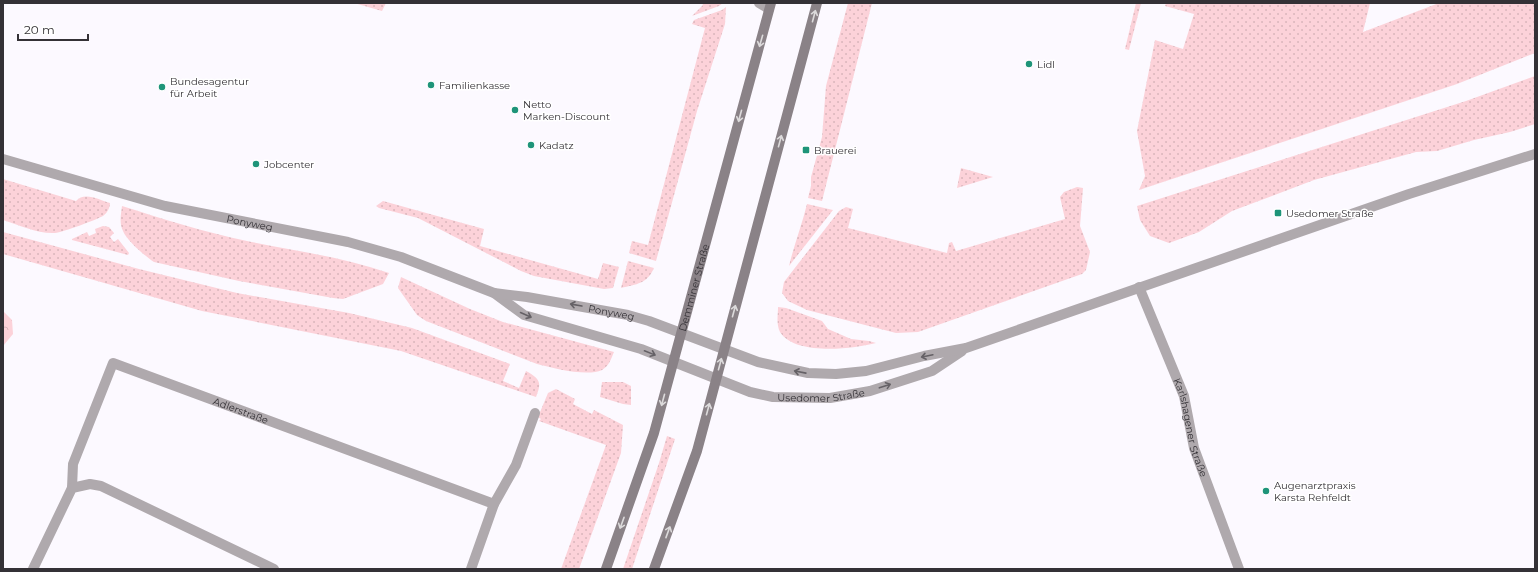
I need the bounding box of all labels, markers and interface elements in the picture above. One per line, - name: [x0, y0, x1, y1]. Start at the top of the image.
- one-way arrow: [810, 9, 818, 22]
- scale bar: [18, 16, 88, 42]
- text: 20 m: [24, 22, 55, 37]
- one-way arrow: [757, 34, 764, 47]
- place label: Lidl: [1037, 58, 1055, 71]
- marker: Lidl: [1024, 59, 1034, 69]
- place label: Bundesagentur für Arbeit: [170, 75, 249, 100]
- place label: Familienkasse: [439, 79, 510, 92]
- marker: Familienkasse: [426, 80, 436, 90]
- marker: Bundesagentur für Arbeit: [157, 82, 167, 92]
- place label: Netto Marken-Discount: [523, 98, 610, 123]
- marker: Netto Marken-Discount: [510, 105, 520, 115]
- one-way arrow: [735, 110, 743, 123]
- one-way arrow: [776, 135, 784, 148]
- place label: Kadatz: [539, 139, 574, 152]
- marker: Kadatz: [526, 140, 536, 150]
- place label: Brauerei: [814, 144, 856, 157]
- marker: Brauerei: [801, 145, 811, 155]
- place label: Jobcenter: [263, 158, 314, 171]
- marker: Jobcenter: [251, 159, 261, 169]
- place label: Usedomer Straße: [1286, 207, 1374, 220]
- marker: Usedomer Straße: [1273, 208, 1283, 218]
- street label: Ponyweg: [225, 212, 274, 234]
- street label: Demminer Straße: [675, 242, 712, 333]
- one-way arrow: [570, 301, 583, 309]
- street label: Ponyweg: [587, 302, 636, 323]
- one-way arrow: [731, 305, 738, 318]
- one-way arrow: [520, 311, 532, 319]
- one-way arrow: [644, 349, 656, 357]
- one-way arrow: [921, 352, 934, 360]
- one-way arrow: [717, 357, 724, 370]
- one-way arrow: [794, 367, 807, 375]
- street label: Karlshagener Straße: [1171, 376, 1211, 478]
- one-way arrow: [879, 382, 892, 389]
- street label: Usedomer Straße: [777, 386, 866, 404]
- one-way arrow: [659, 393, 666, 406]
- street label: Adlerstraße: [211, 394, 270, 426]
- one-way arrow: [705, 403, 712, 416]
- place label: Augenarztpraxis Karsta Rehfeldt: [1274, 479, 1356, 504]
- marker: Augenarztpraxis Karsta Rehfeldt: [1261, 486, 1271, 496]
- one-way arrow: [618, 516, 625, 529]
- one-way arrow: [664, 527, 672, 539]

